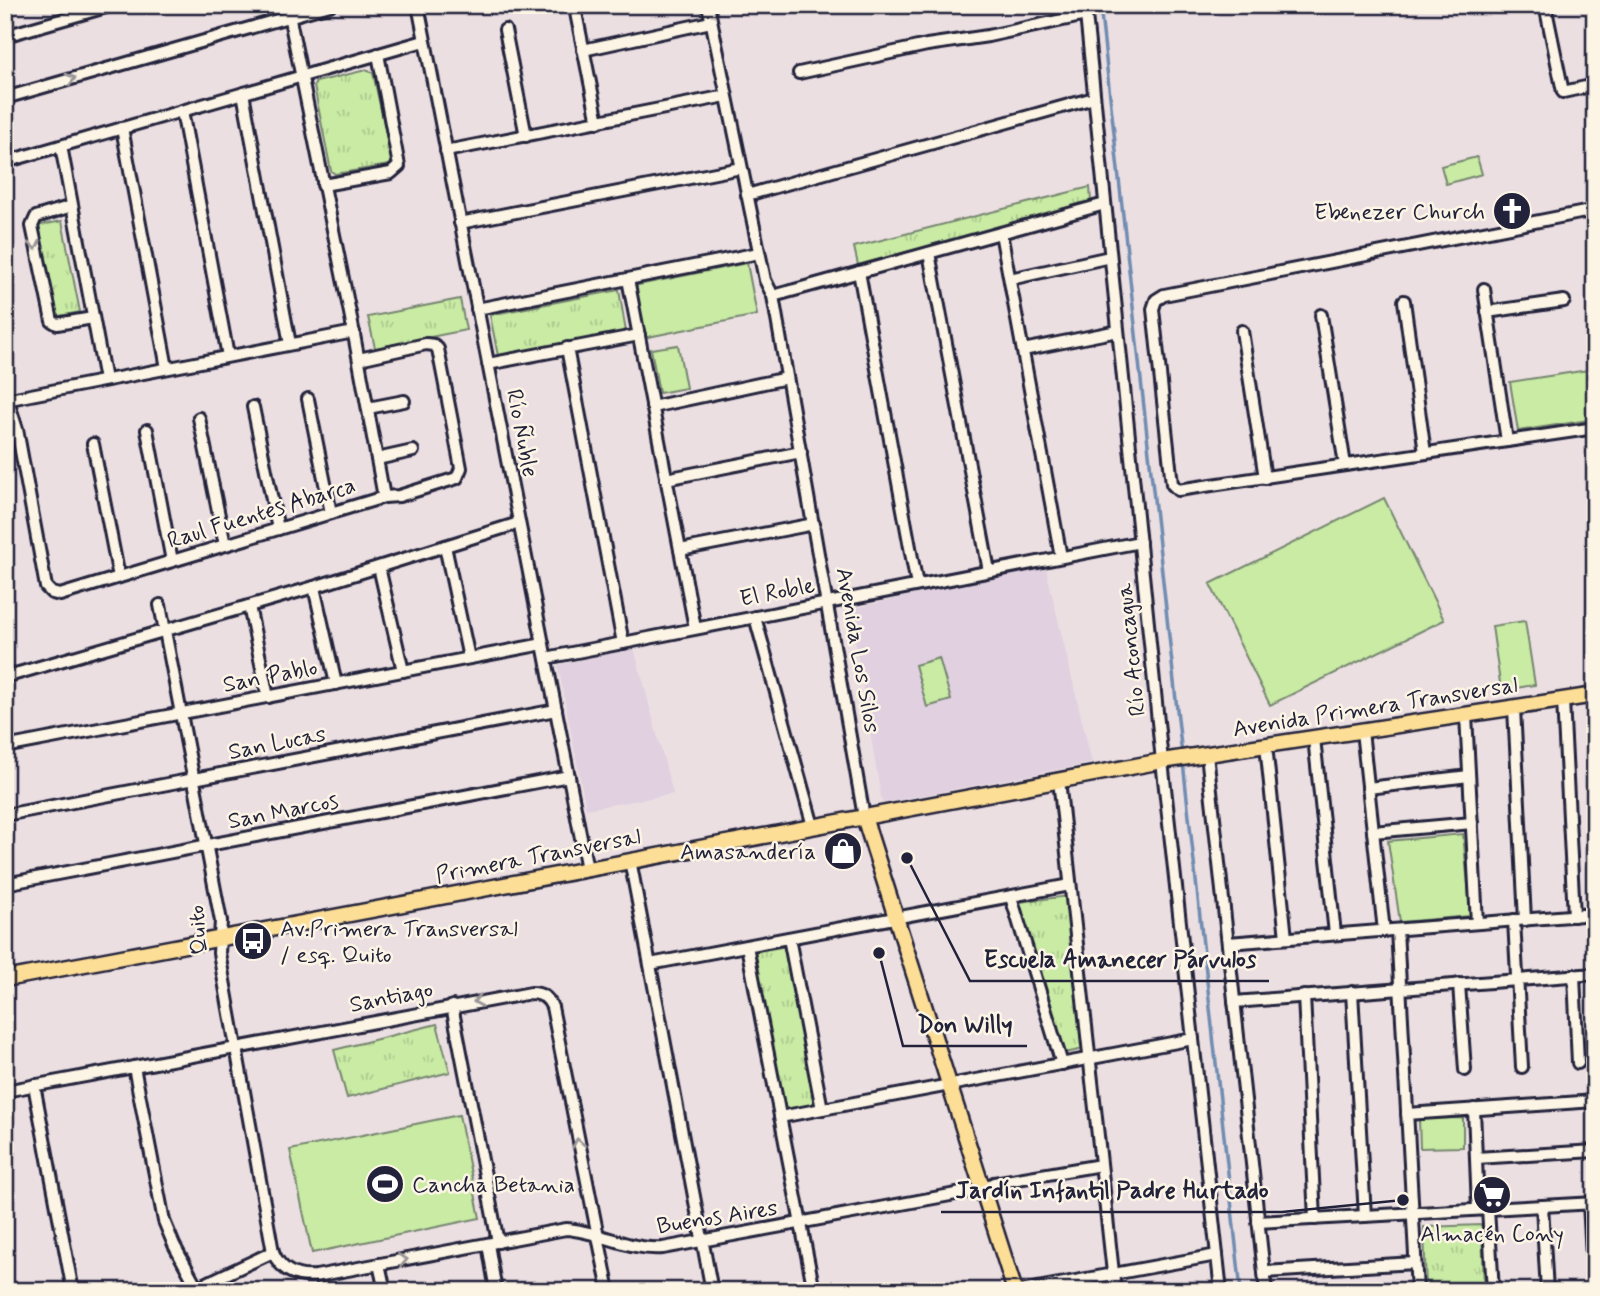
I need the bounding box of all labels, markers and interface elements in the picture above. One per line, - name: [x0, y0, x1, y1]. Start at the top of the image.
- one-way arrow: [65, 73, 77, 88]
- church icon: Ebenezer Church: [1491, 190, 1533, 232]
- place label: Ebenezer Church: [1314, 198, 1485, 228]
- one-way arrow: [27, 239, 42, 251]
- street label: Río Ñuble: [498, 387, 544, 480]
- street label: Raul Fuentes Abarca: [164, 471, 359, 557]
- street label: Avenida Los Silos: [828, 565, 886, 735]
- street label: El Roble: [737, 571, 818, 615]
- street label: Río Aconcagua: [1110, 582, 1154, 718]
- street label: San Pablo: [220, 653, 320, 701]
- street label: Avenida Primera Transversal: [1231, 671, 1520, 745]
- street label: San Lucas: [226, 720, 329, 768]
- street label: San Marcos: [226, 787, 341, 837]
- street label: Primera Transversal: [433, 822, 643, 892]
- shop icon: Amasandería: [822, 830, 864, 872]
- place label: Amasandería: [680, 838, 816, 868]
- street label: Quito: [182, 904, 216, 956]
- place label: Av.Primera Transversal / esq. Quito: [280, 915, 518, 971]
- bus stop icon: Av.Primera Transversal / esq. Quito: [232, 920, 274, 962]
- callout: Escuela Amanecer Párvulos: [970, 936, 1269, 981]
- text: Escuela Amanecer Párvulos: [984, 945, 1257, 976]
- street label: Santiago: [347, 975, 436, 1021]
- one-way arrow: [472, 993, 484, 1008]
- callout: Don Willy: [903, 1001, 1027, 1046]
- text: Don Willy: [917, 1010, 1013, 1041]
- one-way arrow: [572, 1137, 587, 1149]
- sports icon: Cancha Betania: [364, 1163, 406, 1205]
- callout: Jardín Infantil Padre Hurtado: [941, 1167, 1282, 1212]
- place label: Cancha Betania: [412, 1171, 575, 1201]
- supermarket icon: Almacén Cony: [1471, 1174, 1513, 1216]
- text: Jardín Infantil Padre Hurtado: [955, 1176, 1269, 1207]
- street label: Buenos Aires: [655, 1194, 780, 1242]
- place label: Almacén Cony: [1420, 1220, 1564, 1250]
- one-way arrow: [397, 1253, 409, 1268]

